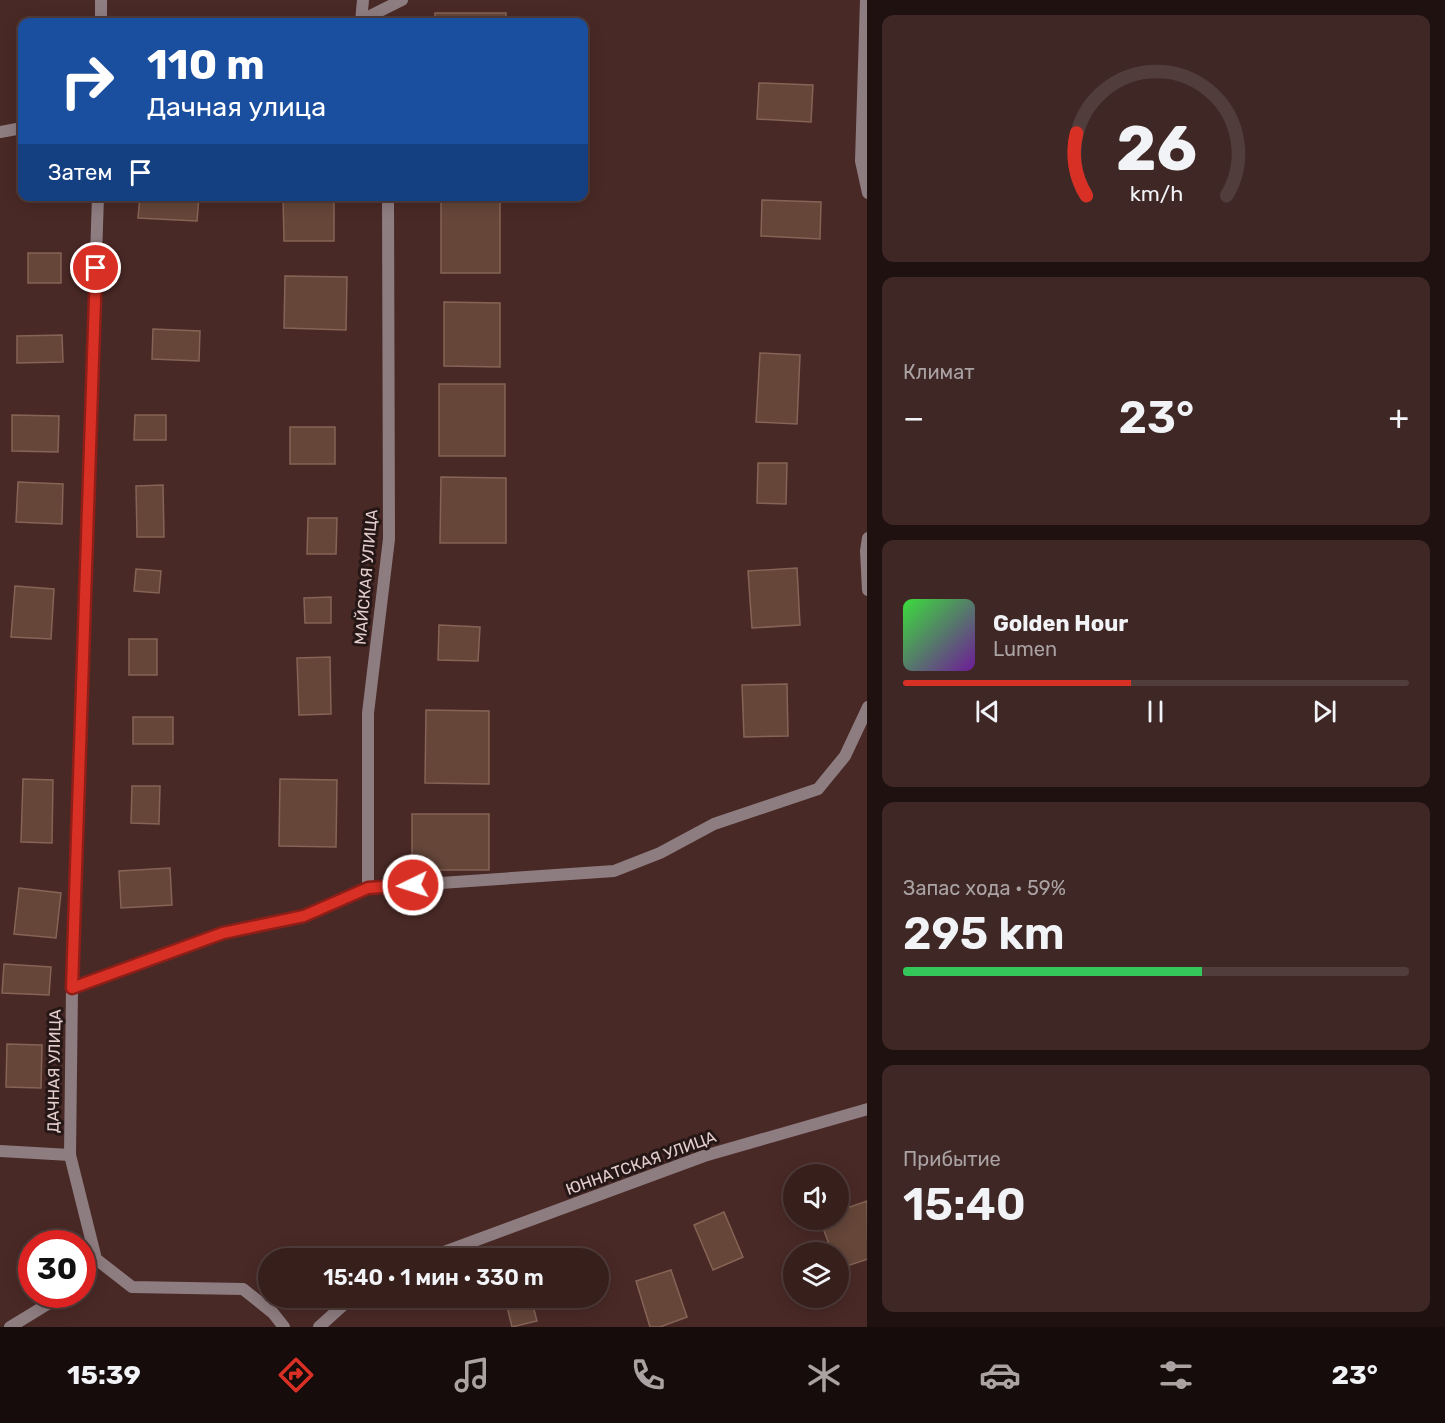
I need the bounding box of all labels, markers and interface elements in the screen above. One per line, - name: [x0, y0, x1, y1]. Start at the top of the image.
- text: 110 m: [147, 40, 265, 90]
- icon: right: [48, 42, 126, 120]
- text: Дачная улица: [147, 91, 326, 123]
- text: 26: [1115, 112, 1197, 186]
- icon: arrive: [124, 156, 157, 189]
- text: Затем: [48, 159, 112, 186]
- text: km/h: [1129, 181, 1183, 206]
- pin: [70, 242, 121, 293]
- icon: arrive: [79, 251, 112, 284]
- text: Климат: [903, 360, 975, 384]
- text: 23°: [1119, 391, 1194, 444]
- text: −: [903, 398, 924, 437]
- text: +: [1388, 398, 1409, 437]
- street label: МАЙСКАЯ УЛИЦА: [351, 508, 381, 646]
- text: Golden Hour: [993, 610, 1128, 637]
- text: Lumen: [993, 637, 1057, 661]
- icon: previous: [971, 695, 1004, 728]
- icon: pause: [1139, 695, 1172, 728]
- icon: next: [1308, 695, 1341, 728]
- position arrow: [381, 853, 445, 917]
- text: Запас хода · 59%: [903, 876, 1066, 900]
- text: 295 km: [903, 907, 1065, 960]
- street label: ДАЧНАЯ УЛИЦА: [43, 1009, 65, 1133]
- street label: ЮННАТСКАЯ УЛИЦА: [563, 1127, 719, 1199]
- text: Прибытие: [903, 1147, 1001, 1171]
- map controls: [783, 1164, 849, 1308]
- button: sound: [783, 1164, 849, 1230]
- text: 15:40: [903, 1178, 1026, 1231]
- speed limit sign: 30: [18, 1230, 96, 1308]
- button: layers: [783, 1242, 849, 1308]
- text: 15:40 · 1 мин · 330 m: [323, 1264, 544, 1291]
- icon: directions: [275, 1354, 317, 1396]
- icon: music: [451, 1354, 493, 1396]
- icon: phone: [627, 1354, 669, 1396]
- icon: climate: [803, 1354, 845, 1396]
- icon: car: [979, 1354, 1021, 1396]
- icon: filters: [1155, 1354, 1197, 1396]
- text: 15:39: [67, 1359, 141, 1391]
- text: 23°: [1331, 1359, 1378, 1391]

